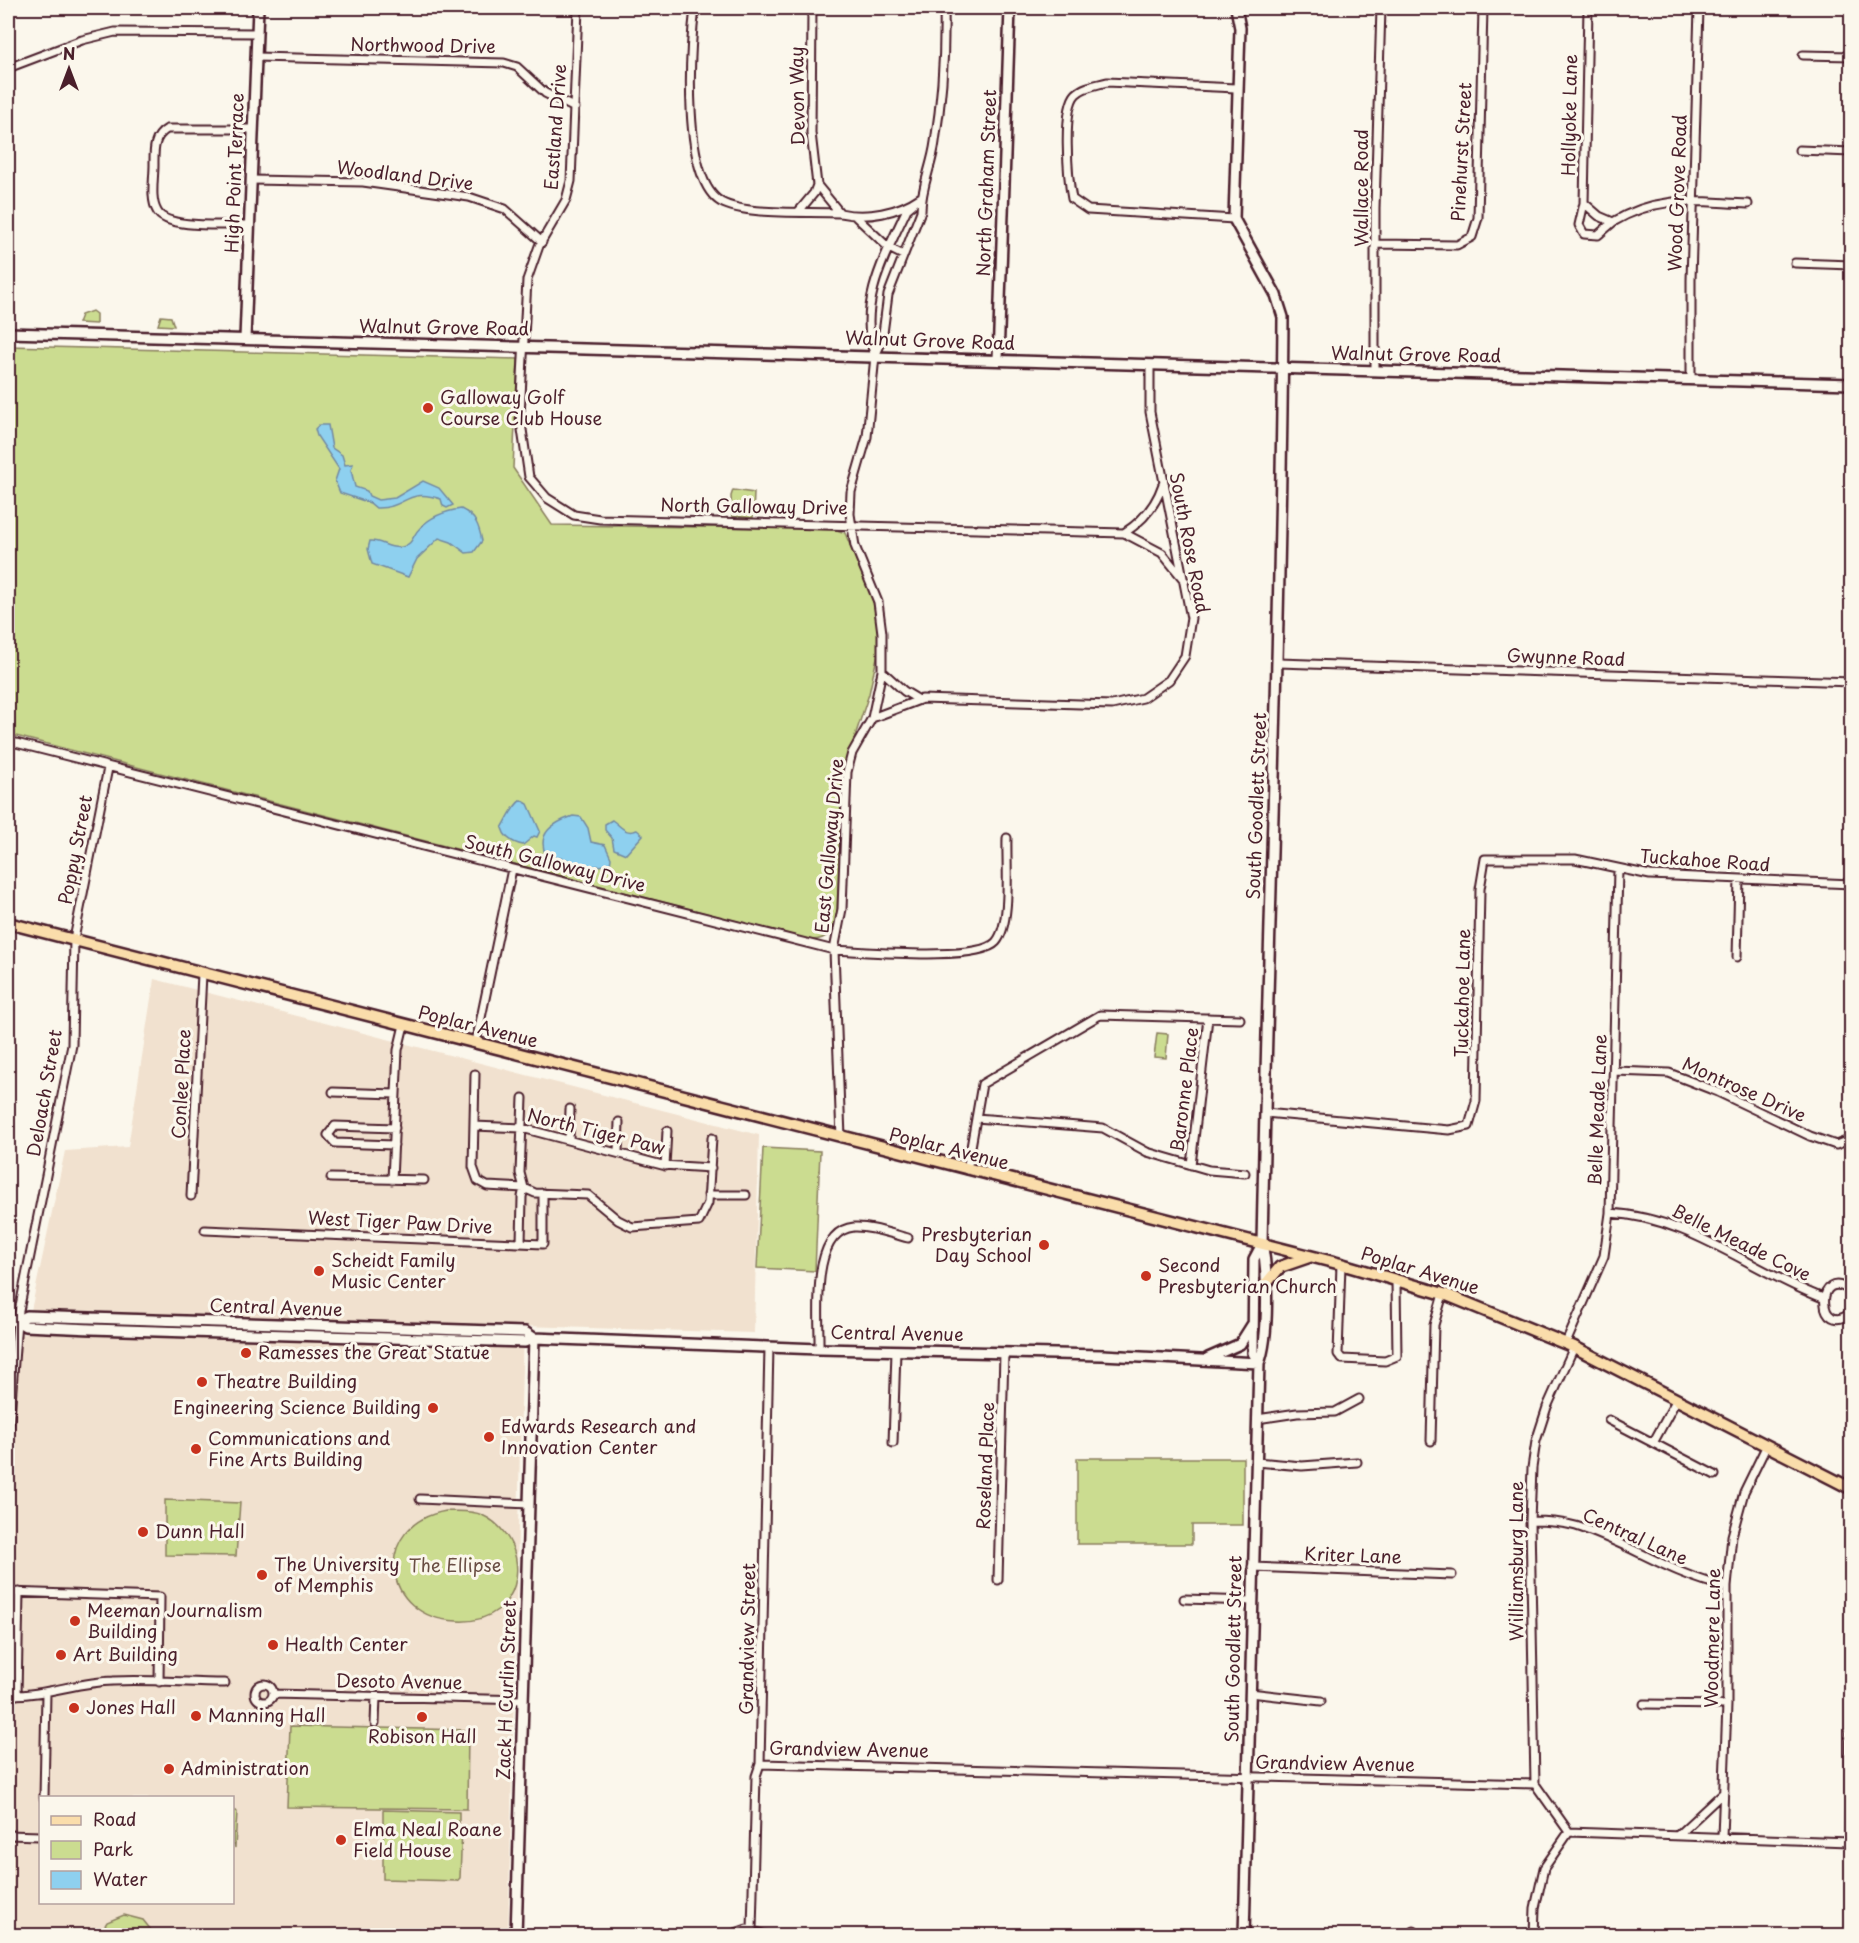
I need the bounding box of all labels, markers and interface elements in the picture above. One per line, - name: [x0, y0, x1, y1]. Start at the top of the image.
- street label: Northwood Drive: [350, 30, 496, 59]
- north arrow: [39, 39, 99, 99]
- text: N: [63, 41, 75, 65]
- street label: Devon Way: [782, 46, 811, 146]
- street label: Hollyoke Lane: [1554, 54, 1583, 176]
- street label: Eastland Drive: [537, 63, 572, 191]
- street label: Pinehurst Street: [1443, 81, 1478, 222]
- street label: North Graham Street: [969, 89, 1002, 277]
- street label: High Point Terrace: [217, 92, 250, 253]
- street label: Wood Grove Road: [1660, 114, 1693, 272]
- street label: Wallace Road: [1347, 129, 1374, 247]
- street label: Woodland Drive: [335, 153, 475, 196]
- street label: Walnut Grove Road: [359, 312, 529, 341]
- street label: Walnut Grove Road: [844, 323, 1016, 356]
- street label: Walnut Grove Road: [1331, 339, 1501, 368]
- place label: Galloway Golf Course Club House: [440, 383, 602, 431]
- marker: Galloway Golf Course Club House: [421, 401, 435, 415]
- street label: South Rose Road: [1164, 470, 1217, 615]
- street label: North Galloway Drive: [660, 490, 848, 521]
- street label: Gwynne Road: [1506, 641, 1626, 672]
- street label: South Goodlett Street: [1239, 712, 1272, 900]
- street label: East Galloway Drive: [807, 757, 850, 934]
- street label: Poppy Street: [51, 792, 98, 907]
- street label: South Galloway Drive: [462, 827, 649, 898]
- street label: Tuckahoe Road: [1639, 841, 1771, 878]
- street label: Tuckahoe Lane: [1447, 928, 1476, 1058]
- street label: Poplar Avenue: [416, 998, 541, 1054]
- street label: Baronne Place: [1162, 1026, 1205, 1154]
- street label: Deloach Street: [19, 1027, 68, 1158]
- street label: Conlee Place: [164, 1028, 197, 1140]
- street label: Belle Meade Lane: [1580, 1033, 1613, 1187]
- street label: Montrose Drive: [1678, 1049, 1811, 1128]
- street label: North Tiger Paw: [525, 1100, 668, 1161]
- street label: Poplar Avenue: [887, 1120, 1012, 1176]
- street label: Belle Meade Cove: [1668, 1196, 1816, 1287]
- street label: West Tiger Paw Drive: [307, 1203, 493, 1240]
- place label: Presbyterian Day School: [921, 1220, 1032, 1268]
- marker: Presbyterian Day School: [1037, 1238, 1051, 1252]
- street label: Poplar Avenue: [1358, 1239, 1483, 1300]
- place label: Scheidt Family Music Center: [331, 1246, 456, 1294]
- place label: Second Presbyterian Church: [1158, 1251, 1337, 1299]
- marker: Scheidt Family Music Center: [312, 1264, 326, 1278]
- marker: Second Presbyterian Church: [1139, 1269, 1153, 1283]
- street label: Central Avenue: [209, 1291, 343, 1322]
- street label: Central Avenue: [830, 1318, 964, 1347]
- place label: Ramesses the Great Statue: [258, 1338, 490, 1365]
- marker: Ramesses the Great Statue: [239, 1346, 253, 1360]
- place label: Theatre Building: [214, 1367, 357, 1394]
- marker: Theatre Building: [195, 1375, 209, 1389]
- place label: Engineering Science Building: [173, 1393, 421, 1420]
- marker: Engineering Science Building: [426, 1401, 440, 1415]
- street label: Roseland Place: [969, 1402, 1000, 1530]
- place label: Edwards Research and Innovation Center: [501, 1412, 696, 1460]
- place label: Communications and Fine Arts Building: [208, 1424, 390, 1472]
- marker: Edwards Research and Innovation Center: [482, 1430, 496, 1444]
- marker: Communications and Fine Arts Building: [189, 1442, 203, 1456]
- street label: Williamsburg Lane: [1502, 1481, 1529, 1641]
- street label: Central Lane: [1579, 1500, 1693, 1571]
- place label: Dunn Hall: [155, 1517, 245, 1544]
- marker: Dunn Hall: [136, 1525, 150, 1539]
- street label: Kriter Lane: [1304, 1539, 1402, 1570]
- place label: The University of Memphis: [274, 1550, 400, 1598]
- park label: The Ellipse: [409, 1551, 501, 1578]
- street label: South Goodlett Street: [1217, 1555, 1248, 1743]
- street label: Grandview Street: [732, 1563, 761, 1715]
- marker: The University of Memphis: [255, 1568, 269, 1582]
- street label: Woodmere Lane: [1697, 1568, 1726, 1708]
- place label: Meeman Journalism Building: [87, 1596, 263, 1644]
- street label: Zack H Curlin Street: [489, 1600, 522, 1780]
- marker: Meeman Journalism Building: [68, 1614, 82, 1628]
- place label: Health Center: [285, 1630, 408, 1657]
- marker: Health Center: [266, 1638, 280, 1652]
- place label: Art Building: [73, 1640, 178, 1667]
- marker: Art Building: [54, 1648, 68, 1662]
- street label: Desoto Avenue: [335, 1666, 463, 1695]
- place label: Jones Hall: [86, 1693, 176, 1720]
- marker: Jones Hall: [67, 1701, 81, 1715]
- place label: Manning Hall: [208, 1701, 325, 1728]
- marker: Manning Hall: [189, 1709, 203, 1723]
- marker: Robison Hall: [415, 1710, 429, 1724]
- place label: Robison Hall: [368, 1722, 476, 1749]
- street label: Grandview Avenue: [769, 1734, 929, 1763]
- street label: Grandview Avenue: [1255, 1748, 1415, 1777]
- place label: Administration: [181, 1754, 309, 1781]
- marker: Administration: [162, 1762, 176, 1776]
- legend: [39, 1796, 234, 1904]
- text: Road: [93, 1805, 137, 1832]
- place label: Elma Neal Roane Field House: [353, 1815, 502, 1863]
- marker: Elma Neal Roane Field House: [334, 1833, 348, 1847]
- text: Park: [93, 1835, 133, 1862]
- text: Water: [93, 1865, 148, 1892]

